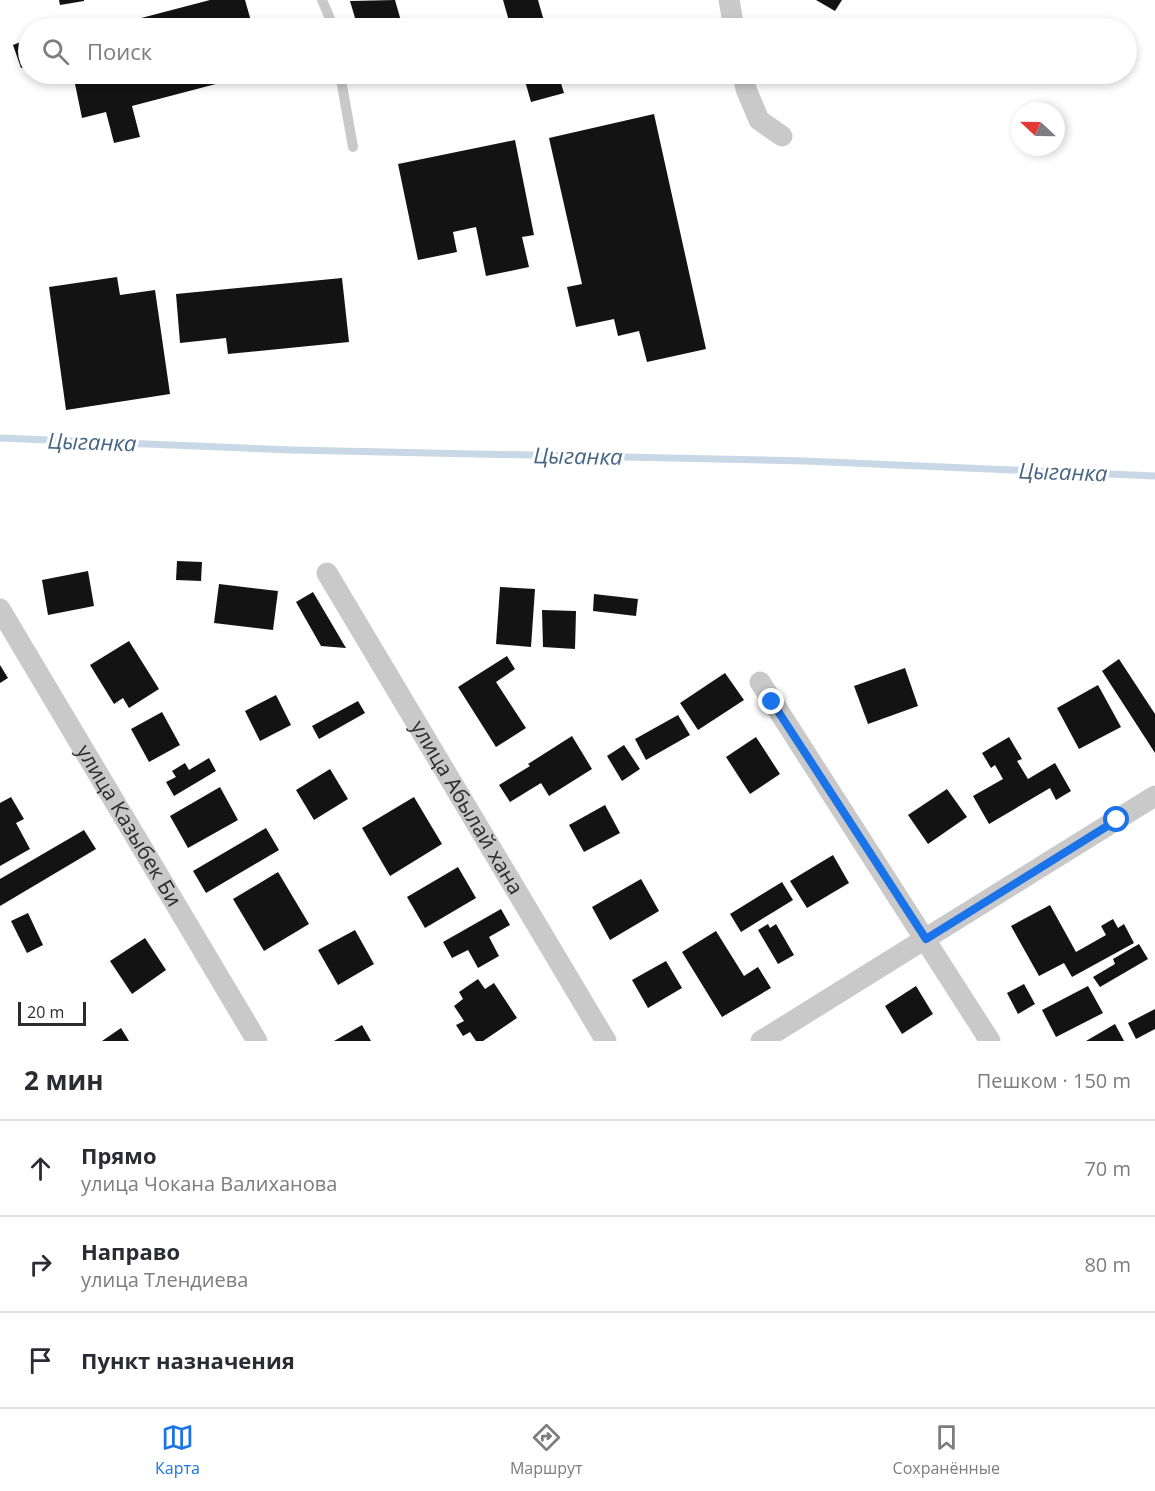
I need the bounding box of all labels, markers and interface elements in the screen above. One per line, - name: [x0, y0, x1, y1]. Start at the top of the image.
- search box: [18, 18, 1137, 84]
- icon: search: [39, 35, 72, 68]
- text: Поиск: [87, 36, 152, 66]
- north arrow: [1011, 102, 1065, 156]
- water label: Цыганка: [47, 424, 137, 458]
- water label: Цыганка: [533, 439, 623, 471]
- water label: Цыганка: [1018, 454, 1108, 488]
- route end: [758, 688, 784, 714]
- street label: улица Абылай хана: [405, 715, 530, 899]
- street label: улица Казыбек Би: [71, 739, 189, 911]
- route start: [1103, 806, 1129, 832]
- scale bar: [18, 999, 86, 1026]
- text: 20 m: [27, 1001, 64, 1023]
- text: 2 мин: [24, 1062, 104, 1098]
- text: Пешком · 150 m: [977, 1067, 1131, 1094]
- text: Прямо: [81, 1140, 157, 1170]
- icon: ahead: [24, 1152, 57, 1185]
- text: 70 m: [1084, 1155, 1131, 1182]
- text: улица Чокана Валиханова: [81, 1170, 337, 1197]
- text: Направо: [81, 1236, 180, 1266]
- icon: right: [24, 1248, 57, 1281]
- text: 80 m: [1084, 1251, 1131, 1278]
- text: улица Тлендиева: [81, 1266, 248, 1293]
- icon: arrive: [24, 1344, 57, 1377]
- text: Пункт назначения: [81, 1345, 295, 1375]
- tab: Карта: [155, 1421, 200, 1479]
- tab: Маршрут: [510, 1421, 583, 1479]
- tab: Сохранённые: [893, 1421, 1000, 1479]

